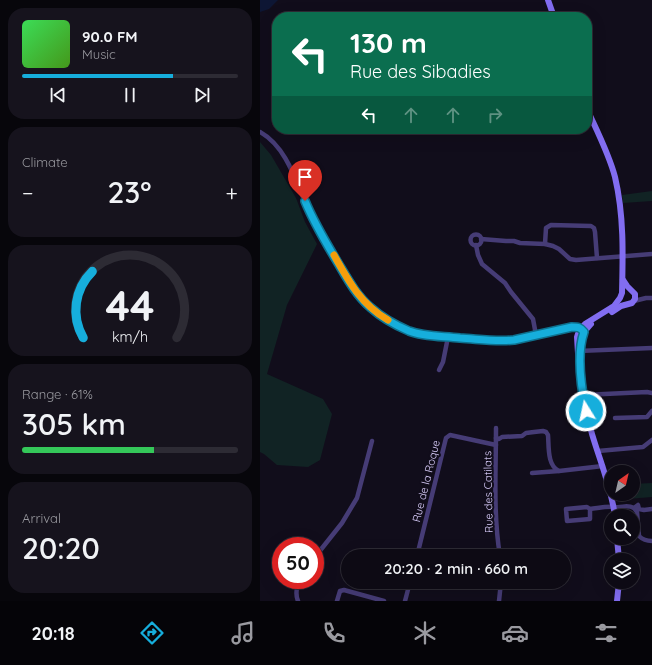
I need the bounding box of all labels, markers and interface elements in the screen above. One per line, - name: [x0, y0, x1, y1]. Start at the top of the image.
- text: 130 m: [350, 25, 427, 60]
- text: 90.0 FM: [82, 27, 138, 46]
- icon: left: [284, 28, 336, 80]
- text: Music: [82, 46, 116, 62]
- text: Rue des Sibadies: [350, 60, 491, 83]
- icon: previous: [47, 84, 69, 106]
- icon: pause: [119, 84, 141, 106]
- icon: next: [191, 84, 213, 106]
- icon: left: [358, 104, 380, 126]
- icon: ahead: [400, 104, 422, 126]
- icon: ahead: [442, 104, 464, 126]
- icon: right: [484, 104, 506, 126]
- text: Climate: [22, 154, 68, 170]
- pin: [288, 160, 322, 201]
- icon: arrive: [294, 166, 316, 188]
- text: 23°: [107, 173, 152, 211]
- text: −: [22, 179, 33, 207]
- text: +: [226, 179, 238, 207]
- text: 44: [106, 279, 154, 331]
- text: km/h: [112, 328, 148, 346]
- text: Range · 61%: [22, 386, 93, 402]
- position arrow: [565, 390, 607, 432]
- text: 305 km: [22, 405, 126, 443]
- street label: Rue de la Roque: [409, 439, 443, 523]
- street label: Rue des Catilats: [480, 451, 496, 533]
- north arrow: [604, 465, 640, 501]
- map controls: [604, 465, 640, 589]
- button: search: [604, 509, 640, 545]
- text: Arrival: [22, 510, 61, 526]
- text: 20:20: [22, 529, 100, 567]
- speed limit sign: 50: [272, 537, 324, 589]
- button: layers: [604, 553, 640, 589]
- text: 20:20 · 2 min · 660 m: [384, 559, 528, 578]
- icon: directions: [138, 619, 166, 647]
- icon: music: [229, 619, 257, 647]
- icon: phone: [320, 619, 348, 647]
- icon: climate: [411, 619, 439, 647]
- icon: car: [501, 619, 529, 647]
- icon: filters: [592, 619, 620, 647]
- text: 20:18: [31, 622, 75, 645]

